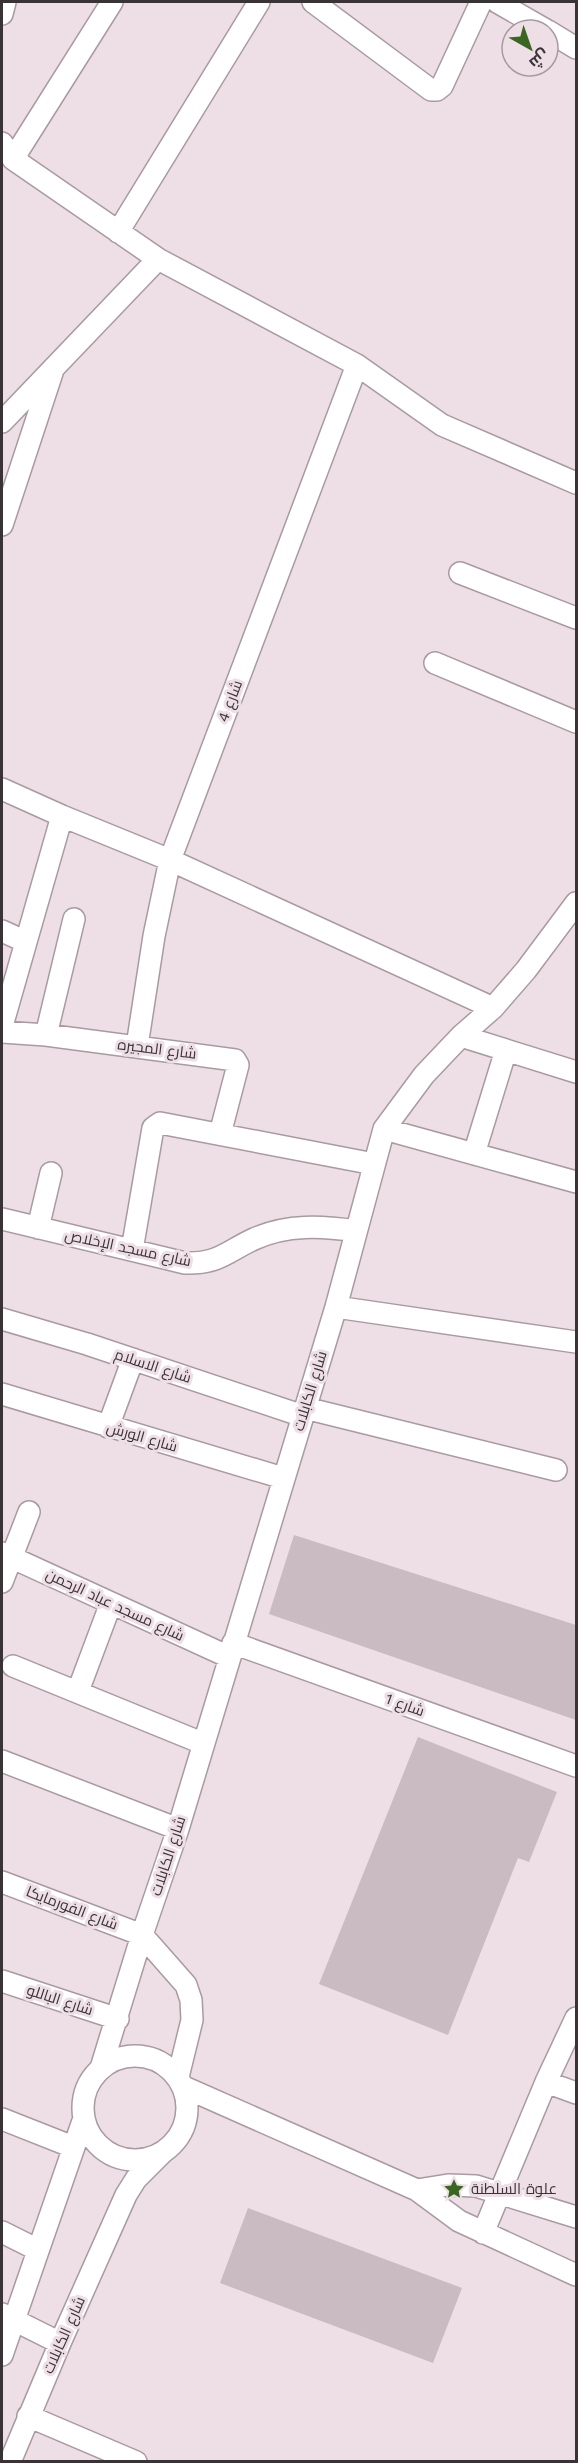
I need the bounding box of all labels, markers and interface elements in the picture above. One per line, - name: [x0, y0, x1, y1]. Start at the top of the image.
- north arrow: [500, 18, 560, 78]
- text: ش: [525, 45, 553, 73]
- street label: شارع 4: [214, 678, 248, 725]
- street label: شارع المجيره: [116, 1035, 197, 1065]
- street label: شارع مسجد الإخلاص: [63, 1226, 193, 1272]
- street label: شارع الاسلام: [112, 1345, 194, 1389]
- street label: شارع الكابلات: [289, 1349, 333, 1434]
- street label: شارع الورش: [104, 1418, 180, 1458]
- street label: شارع مسجد عباد الرحمن: [42, 1565, 187, 1647]
- street label: شارع 1: [382, 1690, 427, 1722]
- street label: شارع الكابلات: [147, 1814, 191, 1899]
- street label: شارع الفورمايكا: [23, 1882, 120, 1936]
- street label: شارع الباللو: [24, 1981, 95, 2021]
- place icon: علوة السلطنة: [442, 2177, 466, 2201]
- place label: علوة السلطنة: [471, 2180, 557, 2198]
- street label: شارع الكابلات: [39, 2294, 91, 2377]

